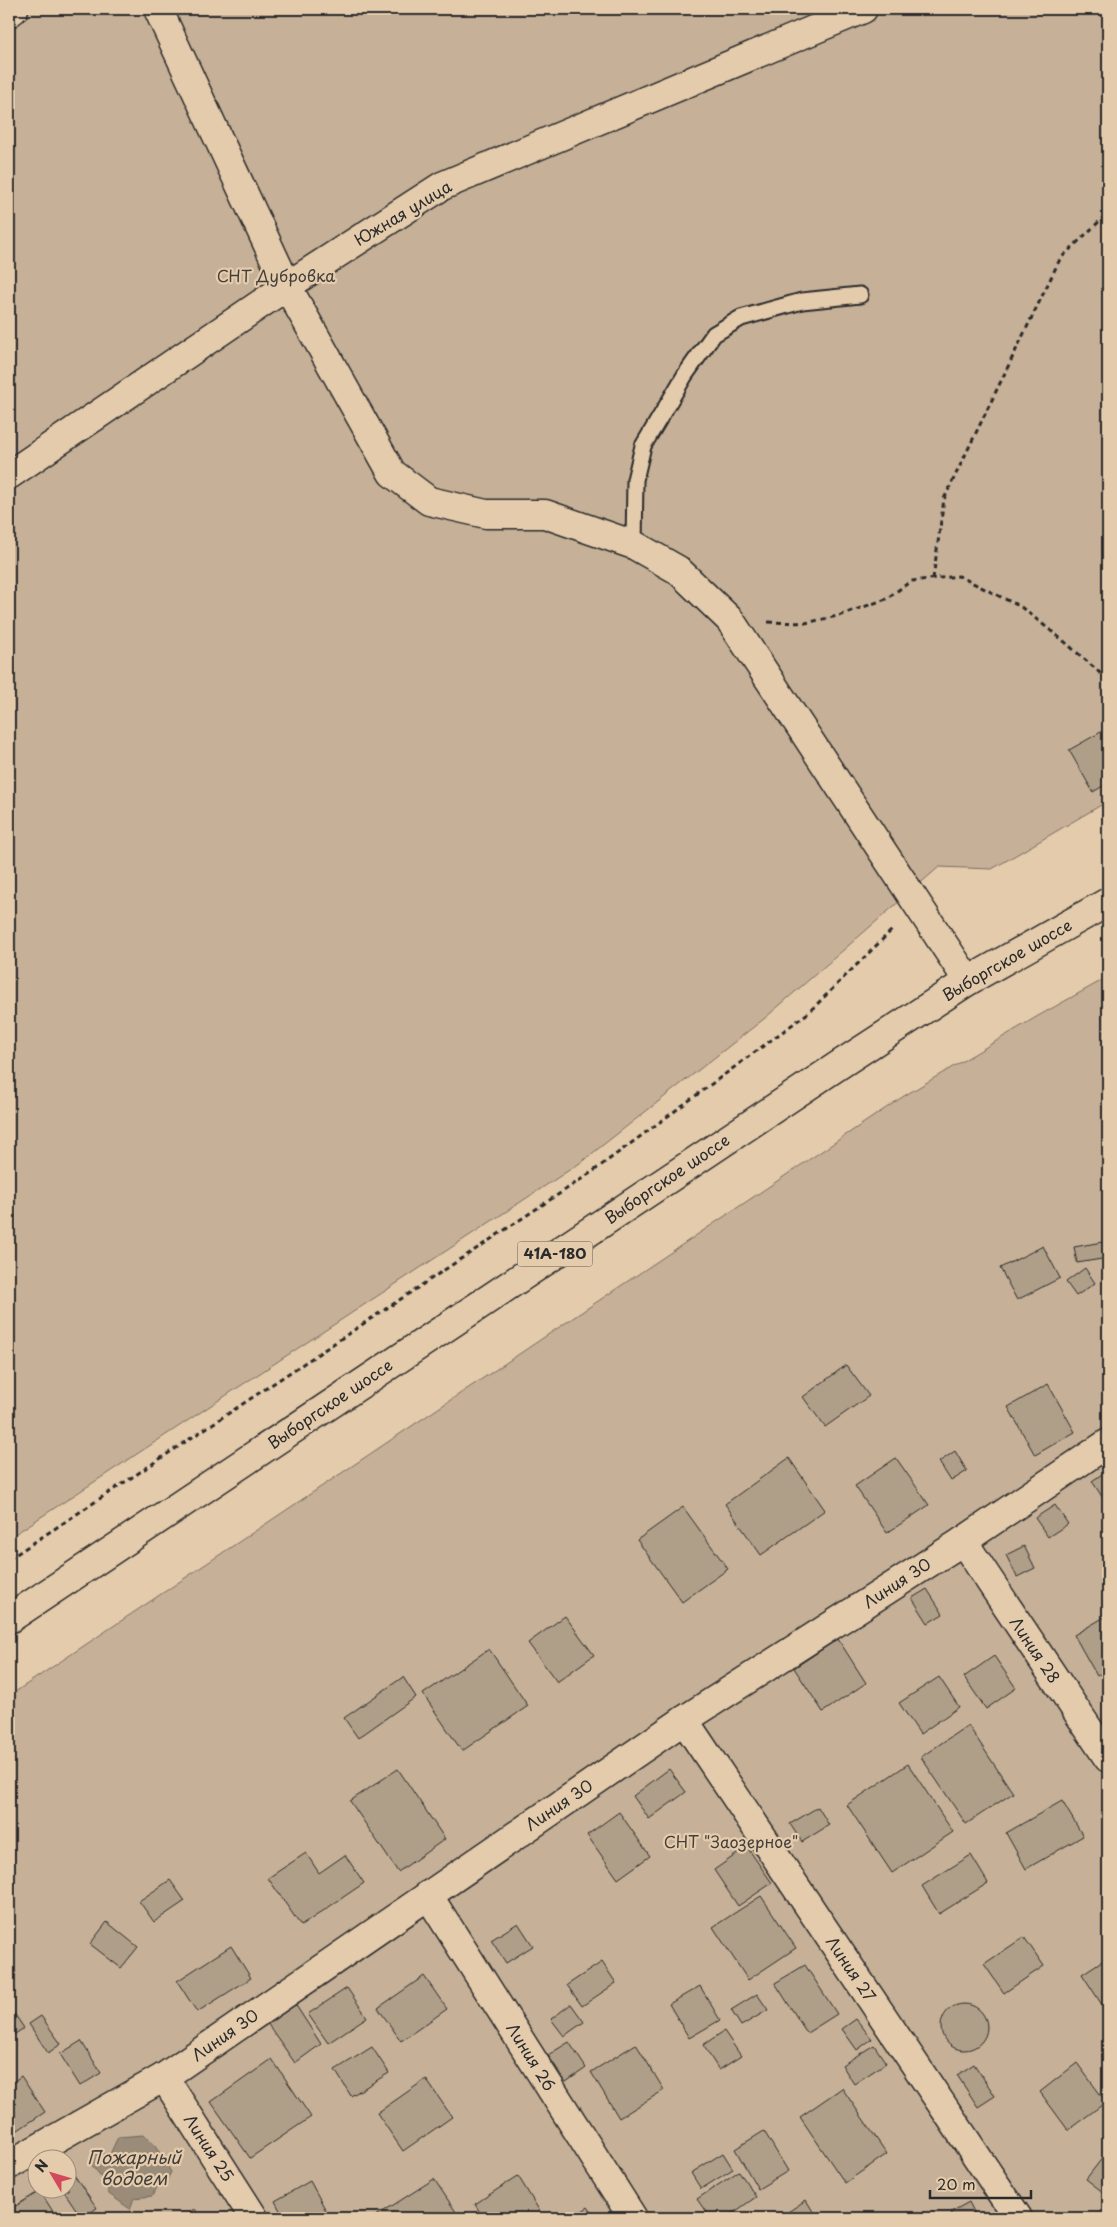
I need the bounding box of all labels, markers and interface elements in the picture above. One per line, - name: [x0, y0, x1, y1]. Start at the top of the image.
- street label: Южная улица: [349, 174, 456, 251]
- park label: СНТ Дубровка: [217, 263, 335, 287]
- street label: Выборгское шоссе: [937, 912, 1076, 1006]
- street label: Выборгское шоссе: [599, 1127, 734, 1229]
- road number: 41А-180: [518, 1242, 592, 1266]
- street label: Выборгское шоссе: [262, 1352, 397, 1454]
- street label: Линия 30: [858, 1551, 935, 1613]
- street label: Линия 28: [1005, 1611, 1067, 1687]
- street label: Линия 30: [520, 1773, 597, 1836]
- park label: СНТ "Заозерное": [664, 1829, 798, 1853]
- street label: Линия 27: [821, 1931, 883, 2006]
- street label: Линия 30: [186, 2002, 263, 2066]
- street label: Линия 26: [501, 2018, 562, 2095]
- street label: Линия 25: [179, 2109, 241, 2186]
- water label: Пожарный водоем: [87, 2143, 183, 2191]
- north arrow: [28, 2150, 78, 2200]
- text: N: [30, 2155, 53, 2177]
- scale bar: [930, 2167, 1031, 2199]
- text: 20 m: [937, 2172, 976, 2195]

